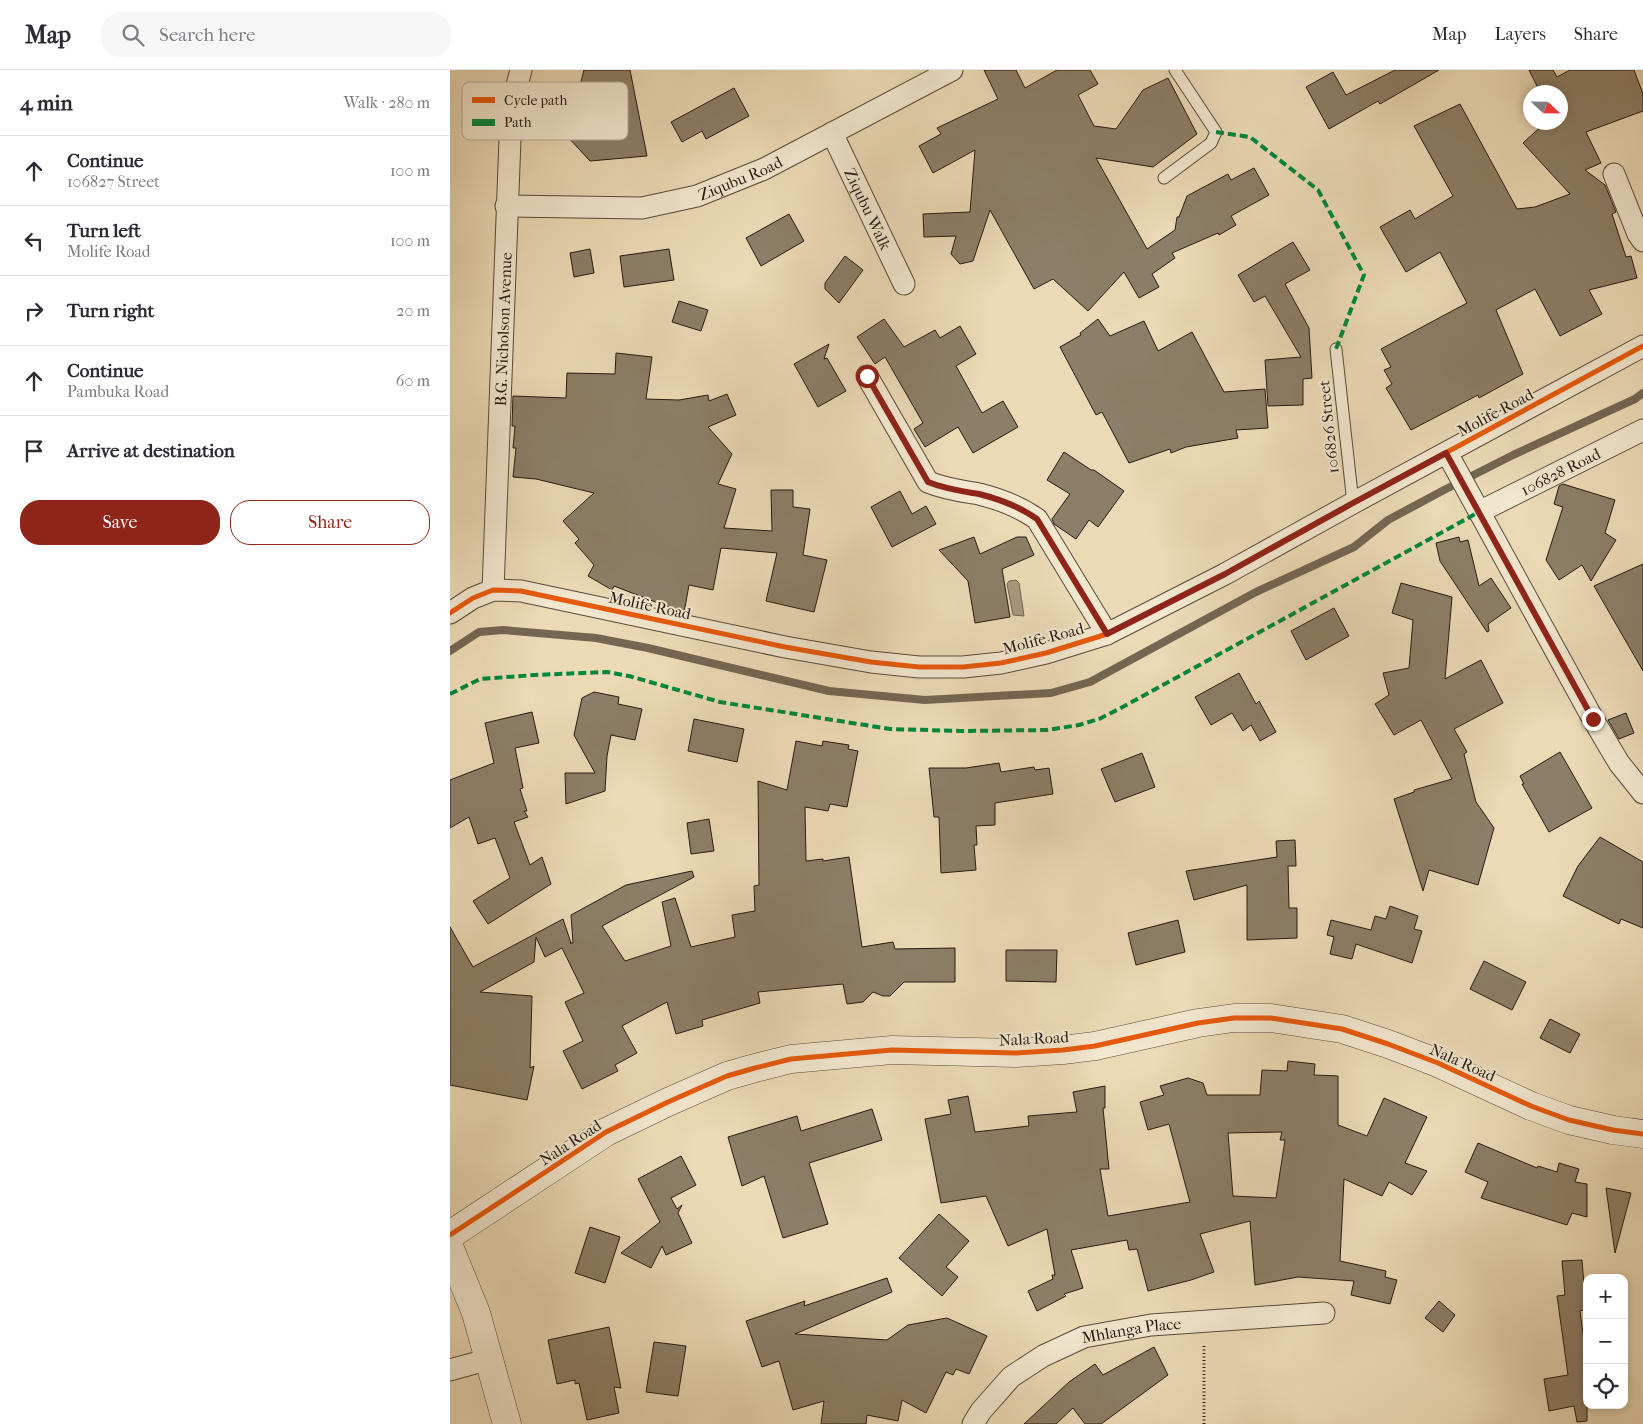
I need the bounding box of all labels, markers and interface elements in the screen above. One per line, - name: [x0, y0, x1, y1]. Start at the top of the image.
- search box: [101, 12, 451, 57]
- text: Map: [25, 21, 71, 49]
- icon: search: [119, 21, 147, 49]
- text: Search here: [159, 24, 255, 46]
- text: Map: [1432, 24, 1466, 45]
- text: Layers: [1494, 24, 1546, 45]
- text: Share: [1574, 24, 1618, 45]
- legend: [462, 82, 628, 140]
- north arrow: [1523, 85, 1568, 130]
- text: 4 min: [20, 91, 73, 115]
- text: Cycle path: [504, 92, 568, 109]
- text: Walk · 280 m: [343, 93, 430, 112]
- text: Path: [504, 114, 532, 131]
- text: Continue: [67, 150, 143, 172]
- street label: Ziqubu Road: [696, 152, 786, 204]
- icon: ahead: [20, 157, 48, 185]
- text: 100 m: [390, 161, 430, 180]
- street label: Ziqubu Walk: [840, 165, 896, 254]
- text: 106827 Street: [67, 172, 160, 191]
- text: Turn left: [67, 220, 141, 242]
- icon: left: [20, 227, 48, 255]
- text: 100 m: [390, 231, 430, 250]
- text: Molife Road: [67, 242, 151, 261]
- street label: B.G. Nicholson Avenue: [491, 252, 516, 407]
- icon: right: [20, 297, 48, 325]
- text: Turn right: [67, 300, 154, 322]
- text: 20 m: [396, 301, 430, 320]
- text: Continue: [67, 360, 143, 382]
- route start: [856, 365, 879, 388]
- icon: ahead: [20, 367, 48, 395]
- text: 60 m: [396, 371, 430, 390]
- street label: 106826 Street: [1314, 379, 1343, 475]
- text: Pambuka Road: [67, 382, 169, 401]
- street label: Molife Road: [1454, 384, 1537, 440]
- icon: arrive: [20, 437, 48, 465]
- text: Arrive at destination: [67, 440, 235, 462]
- street label: 106828 Road: [1518, 444, 1604, 500]
- button: Save: [20, 500, 220, 545]
- button: Share: [230, 500, 430, 545]
- street label: Molife Road: [607, 588, 693, 624]
- street label: Molife Road: [1000, 618, 1086, 658]
- route end: [1582, 708, 1605, 731]
- street label: Nala Road: [999, 1027, 1070, 1050]
- street label: Nala Road: [1427, 1040, 1499, 1086]
- street label: Nala Road: [536, 1115, 605, 1169]
- map controls: [1583, 1274, 1628, 1409]
- button: +: [1583, 1274, 1628, 1319]
- street label: Mhlanga Place: [1080, 1314, 1182, 1347]
- button: −: [1583, 1319, 1628, 1364]
- button: locate: [1583, 1364, 1628, 1409]

